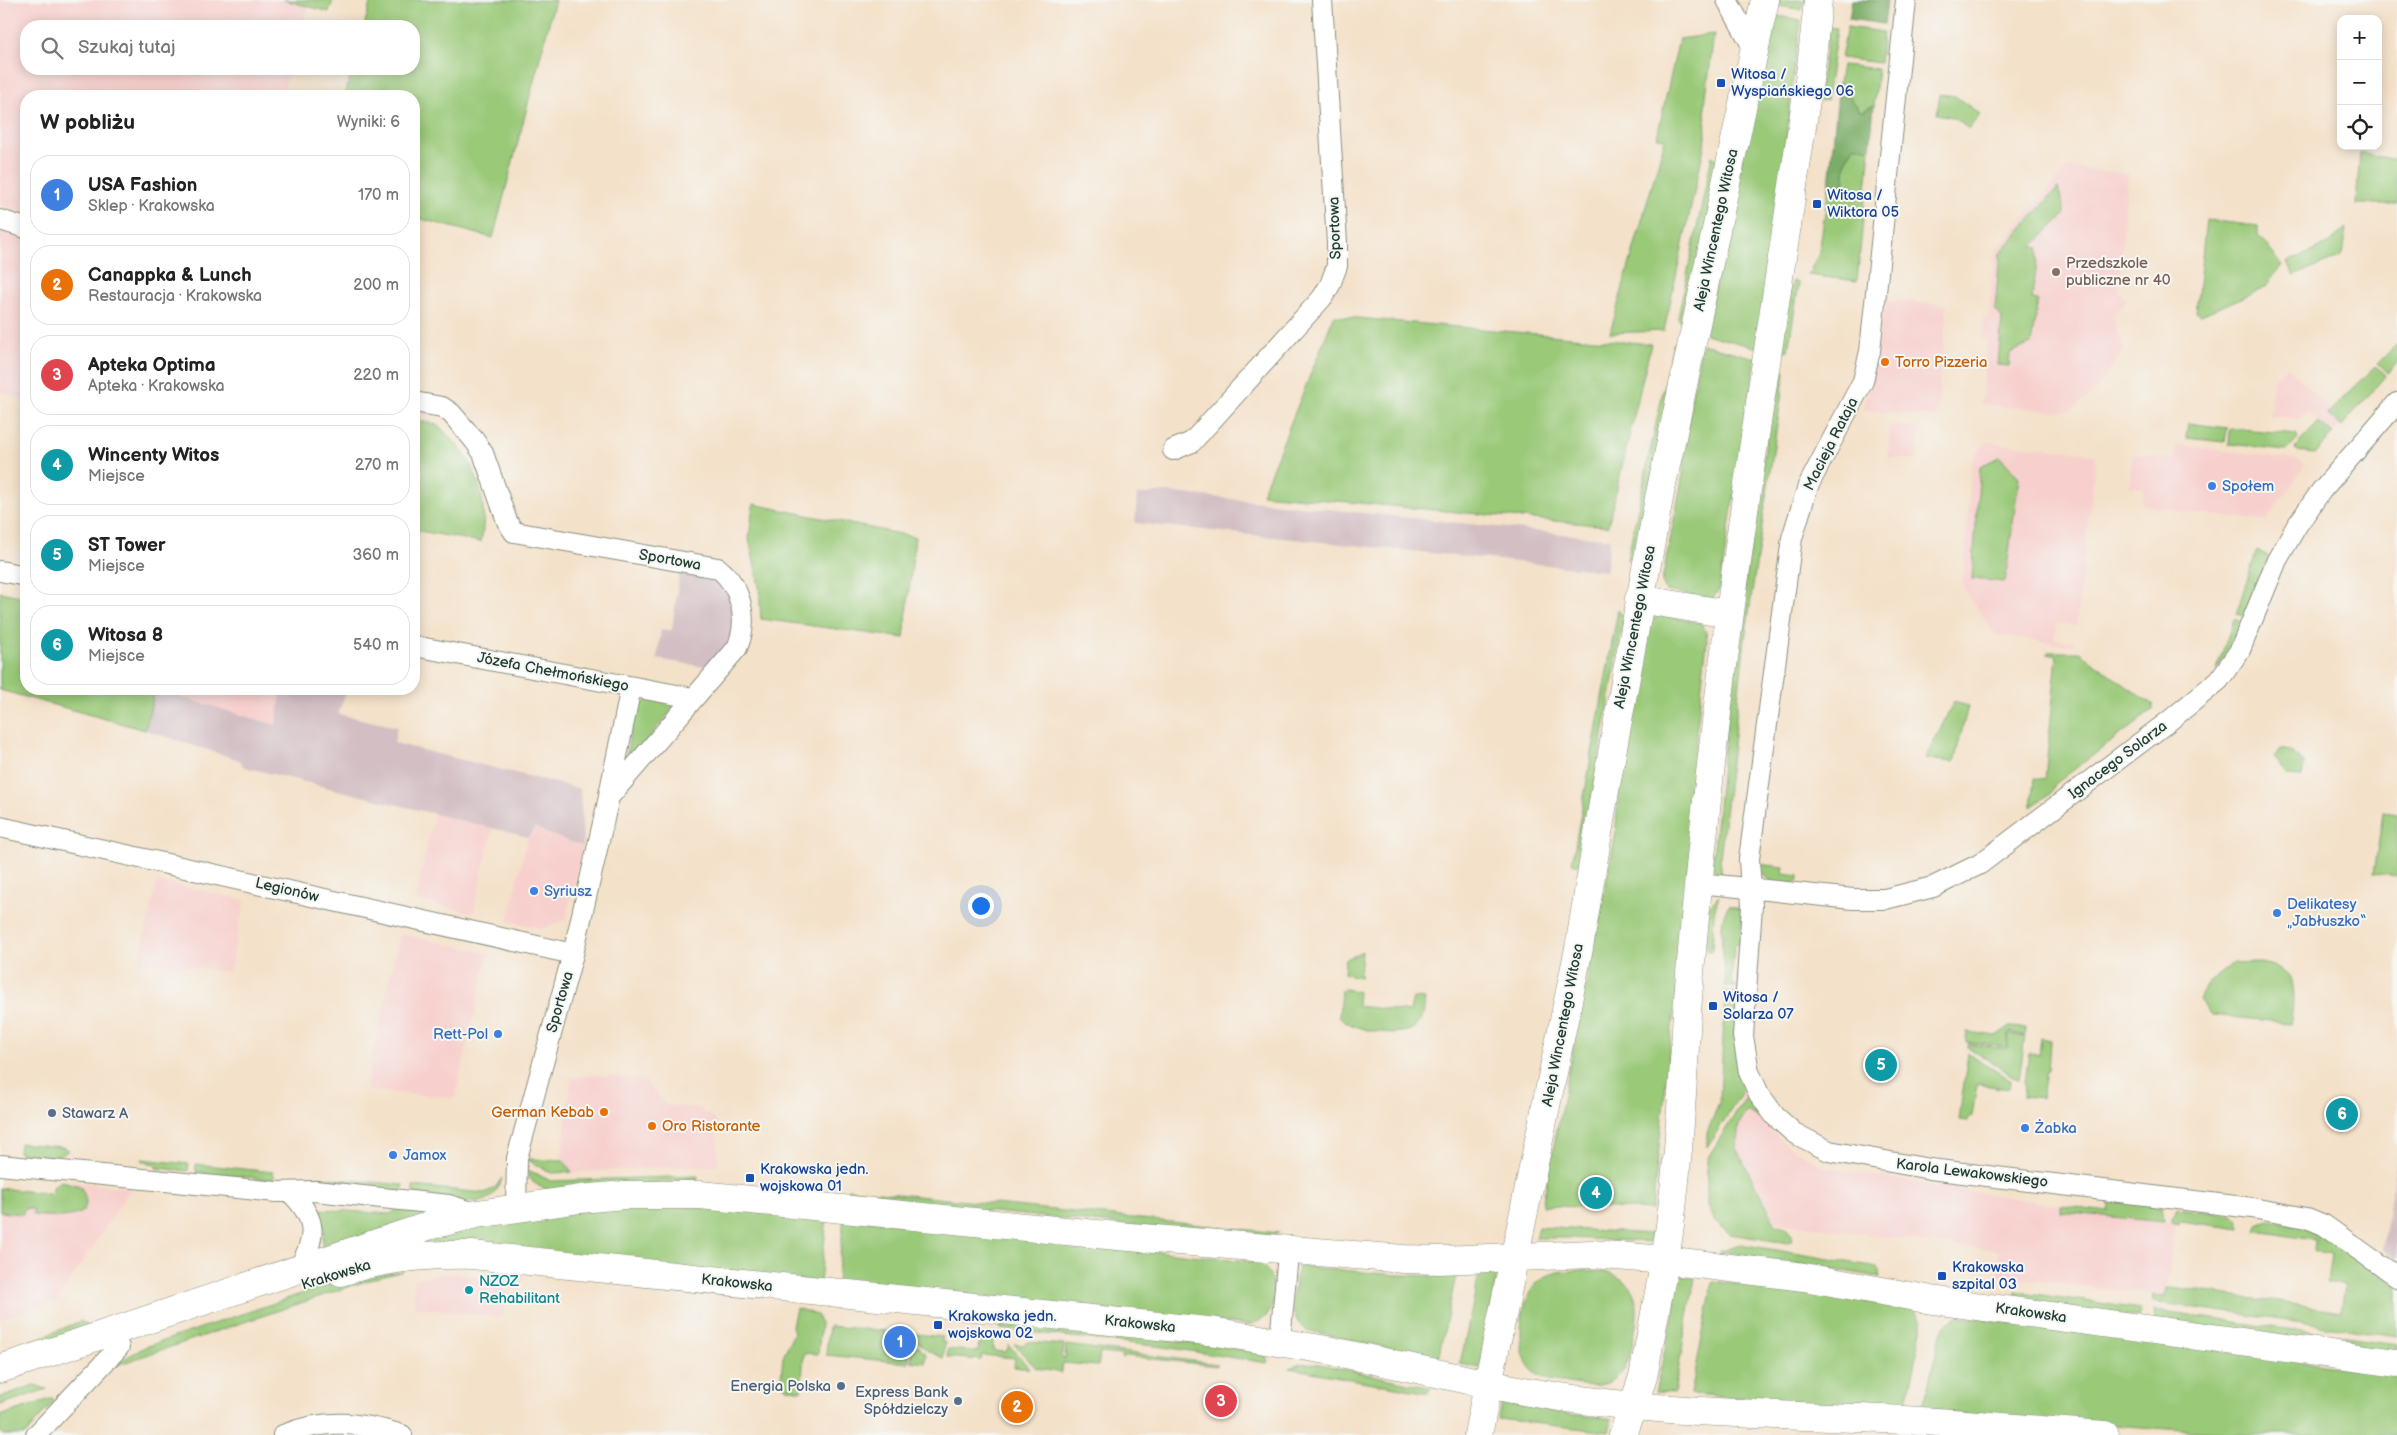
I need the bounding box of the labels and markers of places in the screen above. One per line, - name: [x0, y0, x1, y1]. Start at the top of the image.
- place label: Witosa / Wyspiańskiego 06: [1731, 65, 1854, 101]
- marker: Witosa / Wyspiańskiego 06: [1715, 77, 1727, 89]
- place label: Witosa / Wiktora 05: [1827, 186, 1899, 222]
- marker: Witosa / Wiktora 05: [1811, 198, 1823, 210]
- place label: Przedszkole publiczne nr 40: [2066, 254, 2171, 290]
- marker: Przedszkole publiczne nr 40: [2050, 266, 2062, 278]
- place label: Torro Pizzeria: [1895, 353, 1987, 372]
- marker: Torro Pizzeria: [1879, 356, 1891, 368]
- place label: Społem: [2222, 477, 2274, 496]
- marker: Społem: [2206, 480, 2218, 492]
- place label: Syriusz: [544, 882, 593, 901]
- marker: Syriusz: [528, 885, 540, 897]
- place label: Delikatesy „Jabłuszko“: [2287, 895, 2366, 931]
- marker: Delikatesy „Jabłuszko“: [2271, 907, 2283, 919]
- place label: Witosa / Solarza 07: [1723, 988, 1794, 1024]
- marker: Witosa / Solarza 07: [1707, 1000, 1719, 1012]
- place label: Rett-Pol: [433, 1025, 488, 1044]
- marker: Rett-Pol: [492, 1028, 504, 1040]
- pin: 5: [1865, 1046, 1897, 1084]
- pin: 6: [2326, 1095, 2358, 1133]
- place label: German Kebab: [491, 1103, 595, 1122]
- place label: Stawarz A: [62, 1104, 129, 1123]
- marker: German Kebab: [598, 1106, 610, 1118]
- marker: Stawarz A: [46, 1107, 58, 1119]
- place label: Oro Ristorante: [662, 1117, 761, 1136]
- place label: Żabka: [2034, 1119, 2077, 1138]
- marker: Oro Ristorante: [646, 1120, 658, 1132]
- marker: Żabka: [2019, 1122, 2031, 1134]
- place label: Jamox: [403, 1146, 447, 1165]
- marker: Jamox: [387, 1149, 399, 1161]
- place label: Krakowska jedn. wojskowa 01: [760, 1160, 868, 1196]
- marker: Krakowska jedn. wojskowa 01: [744, 1172, 756, 1184]
- pin: 4: [1580, 1174, 1612, 1212]
- place label: Krakowska szpital 03: [1952, 1258, 2024, 1294]
- marker: Krakowska szpital 03: [1936, 1270, 1948, 1282]
- place label: NZOZ Rehabilitant: [479, 1272, 560, 1308]
- marker: NZOZ Rehabilitant: [463, 1284, 475, 1296]
- place label: Krakowska jedn. wojskowa 02: [948, 1307, 1056, 1343]
- marker: Krakowska jedn. wojskowa 02: [932, 1319, 944, 1331]
- pin: 1: [884, 1323, 916, 1361]
- place label: Energia Polska: [730, 1377, 831, 1396]
- marker: Energia Polska: [835, 1380, 847, 1392]
- pin: 3: [1205, 1382, 1237, 1420]
- place label: Express Bank Spółdzielczy: [855, 1383, 949, 1419]
- pin: 2: [1001, 1388, 1033, 1426]
- marker: Express Bank Spółdzielczy: [952, 1395, 964, 1407]

